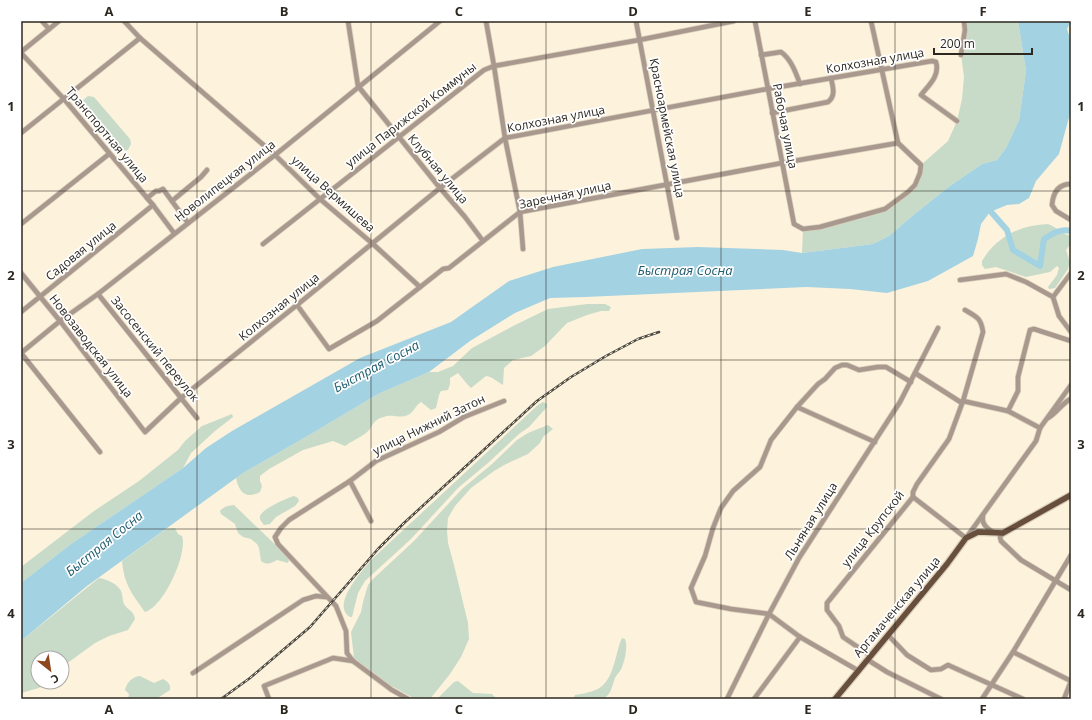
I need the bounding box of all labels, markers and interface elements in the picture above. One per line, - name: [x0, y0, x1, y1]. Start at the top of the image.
- text: A: [105, 2, 114, 20]
- text: B: [280, 2, 289, 20]
- text: C: [455, 2, 463, 20]
- text: D: [628, 2, 638, 20]
- text: E: [804, 2, 812, 20]
- text: F: [979, 2, 987, 20]
- scale bar: [934, 30, 1032, 56]
- text: 200 m: [940, 35, 975, 52]
- street label: Колхозная улица: [824, 44, 925, 78]
- street label: Красноармейская улица: [646, 57, 689, 199]
- street label: улица Парижской Коммуны: [342, 58, 480, 171]
- street label: Рабочая улица: [769, 82, 802, 170]
- street label: Транспортная улица: [62, 83, 153, 186]
- text: 1: [7, 97, 15, 115]
- text: 1: [1077, 97, 1085, 115]
- street label: Колхозная улица: [505, 101, 606, 136]
- street label: Клубная улица: [404, 130, 473, 207]
- street label: Новолипецкая улица: [171, 136, 279, 225]
- street label: улица Вермишева: [288, 151, 379, 236]
- street label: Заречная улица: [517, 176, 613, 213]
- street label: Садовая улица: [42, 217, 120, 284]
- water label: Быстрая Сосна: [638, 261, 733, 279]
- text: 2: [7, 266, 15, 284]
- text: 2: [1077, 266, 1085, 284]
- street label: Колхозная улица: [235, 269, 323, 345]
- street label: Новозаводская улица: [46, 291, 137, 401]
- street label: Засосенский переулок: [107, 292, 204, 406]
- water label: Быстрая Сосна: [330, 335, 423, 396]
- street label: улица Нижний Затон: [370, 390, 488, 459]
- text: 3: [7, 435, 15, 453]
- text: 3: [1077, 435, 1085, 453]
- street label: Льняная улица: [780, 479, 841, 563]
- street label: улица Крупской: [837, 487, 908, 570]
- water label: Быстрая Сосна: [61, 506, 147, 580]
- street label: Аргамаченская улица: [849, 553, 944, 661]
- text: 4: [7, 604, 15, 622]
- text: 4: [1077, 604, 1085, 622]
- north arrow: [30, 650, 70, 690]
- text: С: [48, 671, 62, 687]
- text: A: [105, 700, 114, 718]
- text: B: [280, 700, 289, 718]
- text: C: [455, 700, 463, 718]
- text: D: [628, 700, 638, 718]
- text: E: [804, 700, 812, 718]
- text: F: [979, 700, 987, 718]

